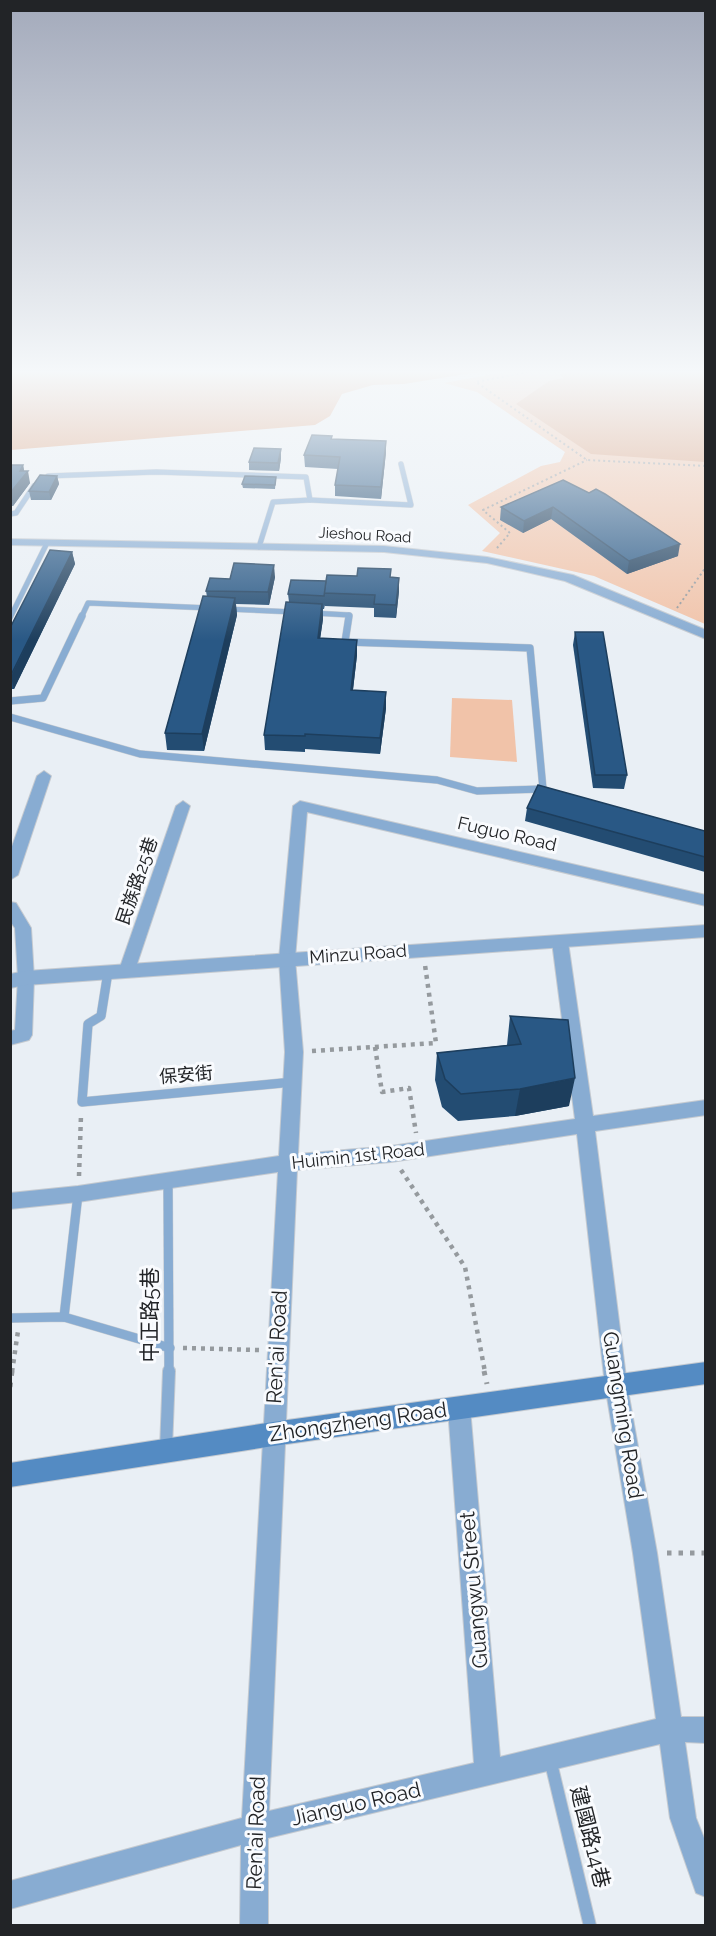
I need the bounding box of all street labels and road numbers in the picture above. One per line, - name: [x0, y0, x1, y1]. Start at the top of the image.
- street label: Jieshou Road: [318, 524, 412, 546]
- street label: Fuguo Road: [456, 812, 559, 855]
- street label: 民族路25巷: [112, 834, 161, 927]
- street label: Minzu Road: [309, 940, 407, 967]
- street label: 保安街: [158, 1062, 214, 1087]
- street label: Huimin 1st Road: [290, 1138, 426, 1173]
- street label: 中正路5巷: [137, 1267, 162, 1363]
- street label: Ren'ai Road: [261, 1290, 292, 1404]
- street label: Guangming Road: [598, 1330, 649, 1500]
- street label: Zhongzheng Road: [268, 1397, 448, 1446]
- street label: Guangwu Street: [454, 1511, 493, 1669]
- street label: Ren'ai Road: [241, 1776, 270, 1890]
- street label: Jianguo Road: [289, 1776, 423, 1831]
- street label: 建國路14巷: [566, 1783, 615, 1891]

